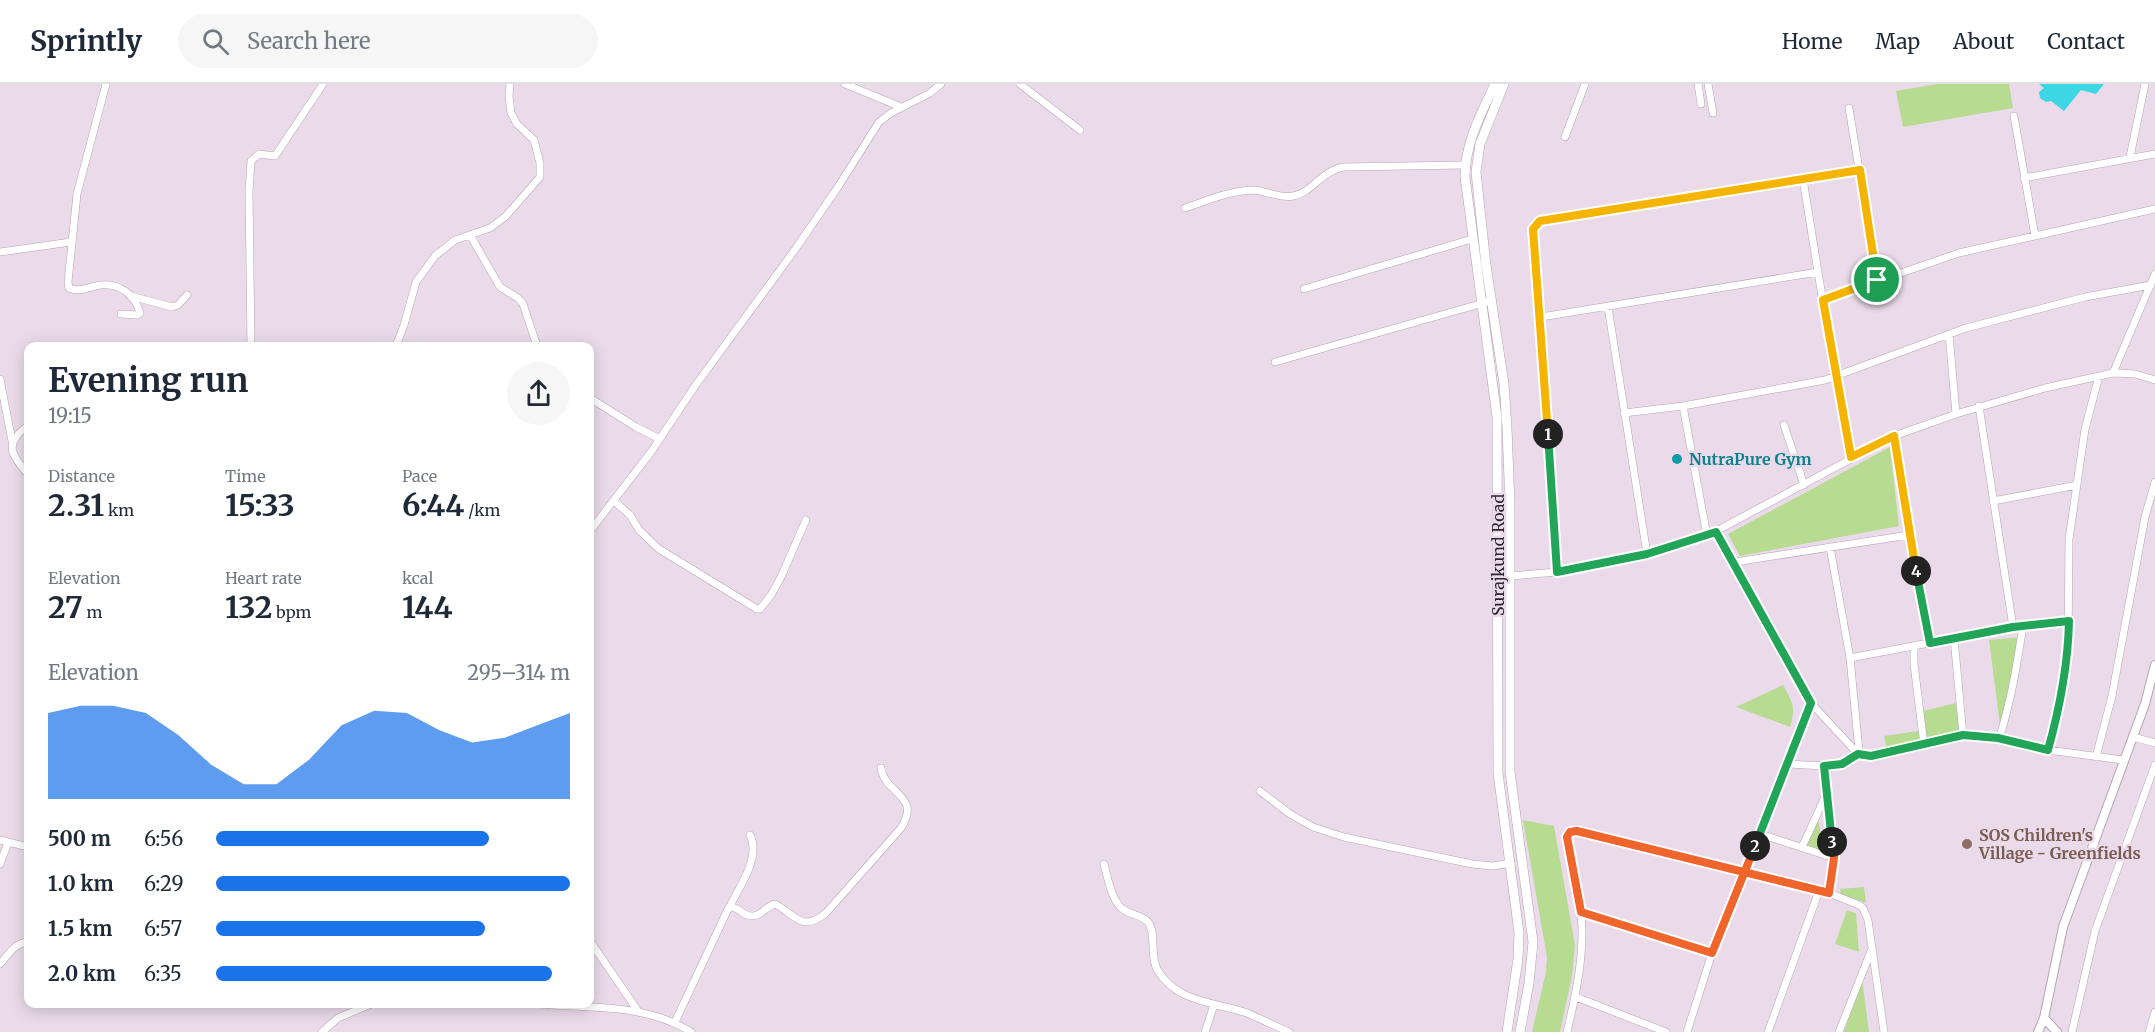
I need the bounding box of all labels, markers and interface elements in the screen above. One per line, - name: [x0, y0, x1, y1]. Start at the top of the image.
- search box: [178, 14, 598, 68]
- text: Sprintly: [30, 23, 142, 59]
- icon: search: [199, 25, 232, 58]
- text: Search here: [247, 27, 370, 55]
- text: Home: [1782, 28, 1842, 55]
- text: Map: [1875, 28, 1920, 55]
- text: About: [1953, 28, 2014, 55]
- text: Contact: [2047, 28, 2125, 55]
- pin: [1851, 254, 1902, 305]
- icon: arrive: [1860, 263, 1893, 296]
- text: Evening run: [48, 360, 248, 401]
- button: share: [507, 362, 570, 425]
- text: 19:15: [48, 403, 92, 428]
- pin: 1: [1533, 419, 1563, 449]
- text: 1: [1544, 424, 1552, 444]
- place label: NutraPure Gym: [1689, 449, 1811, 469]
- marker: NutraPure Gym: [1670, 452, 1684, 466]
- text: Distance: [48, 466, 115, 486]
- text: Time: [225, 466, 266, 486]
- text: Pace: [402, 466, 437, 486]
- text: 2.31: [48, 486, 104, 524]
- text: 15:33: [225, 486, 295, 524]
- text: 6:44: [402, 486, 464, 524]
- street label: Surajkund Road: [1488, 494, 1508, 616]
- text: km: [104, 500, 134, 520]
- text: /km: [464, 500, 500, 520]
- pin: 4: [1901, 556, 1931, 586]
- text: 4: [1911, 561, 1921, 581]
- text: Elevation: [48, 568, 121, 588]
- text: Heart rate: [225, 568, 302, 588]
- text: kcal: [402, 568, 433, 588]
- text: 27: [48, 588, 83, 626]
- text: 132: [225, 588, 272, 626]
- text: 144: [402, 588, 452, 626]
- text: m: [83, 602, 102, 622]
- text: bpm: [272, 602, 311, 622]
- text: Elevation: [48, 660, 139, 685]
- text: 295–314 m: [467, 660, 570, 685]
- place label: SOS Children's Village - Greenfields: [1978, 825, 2141, 863]
- text: 500 m: [48, 826, 111, 851]
- text: 6:56: [144, 826, 183, 851]
- pin: 3: [1817, 827, 1847, 857]
- pin: 2: [1740, 831, 1770, 861]
- text: 3: [1827, 832, 1837, 852]
- text: 2: [1750, 836, 1760, 856]
- marker: SOS Children's Village - Greenfields: [1960, 837, 1974, 851]
- text: 1.0 km: [48, 871, 114, 896]
- text: 6:29: [144, 871, 184, 896]
- text: 1.5 km: [48, 916, 112, 941]
- text: 6:57: [144, 916, 182, 941]
- text: 2.0 km: [48, 961, 116, 986]
- text: 6:35: [144, 961, 182, 986]

